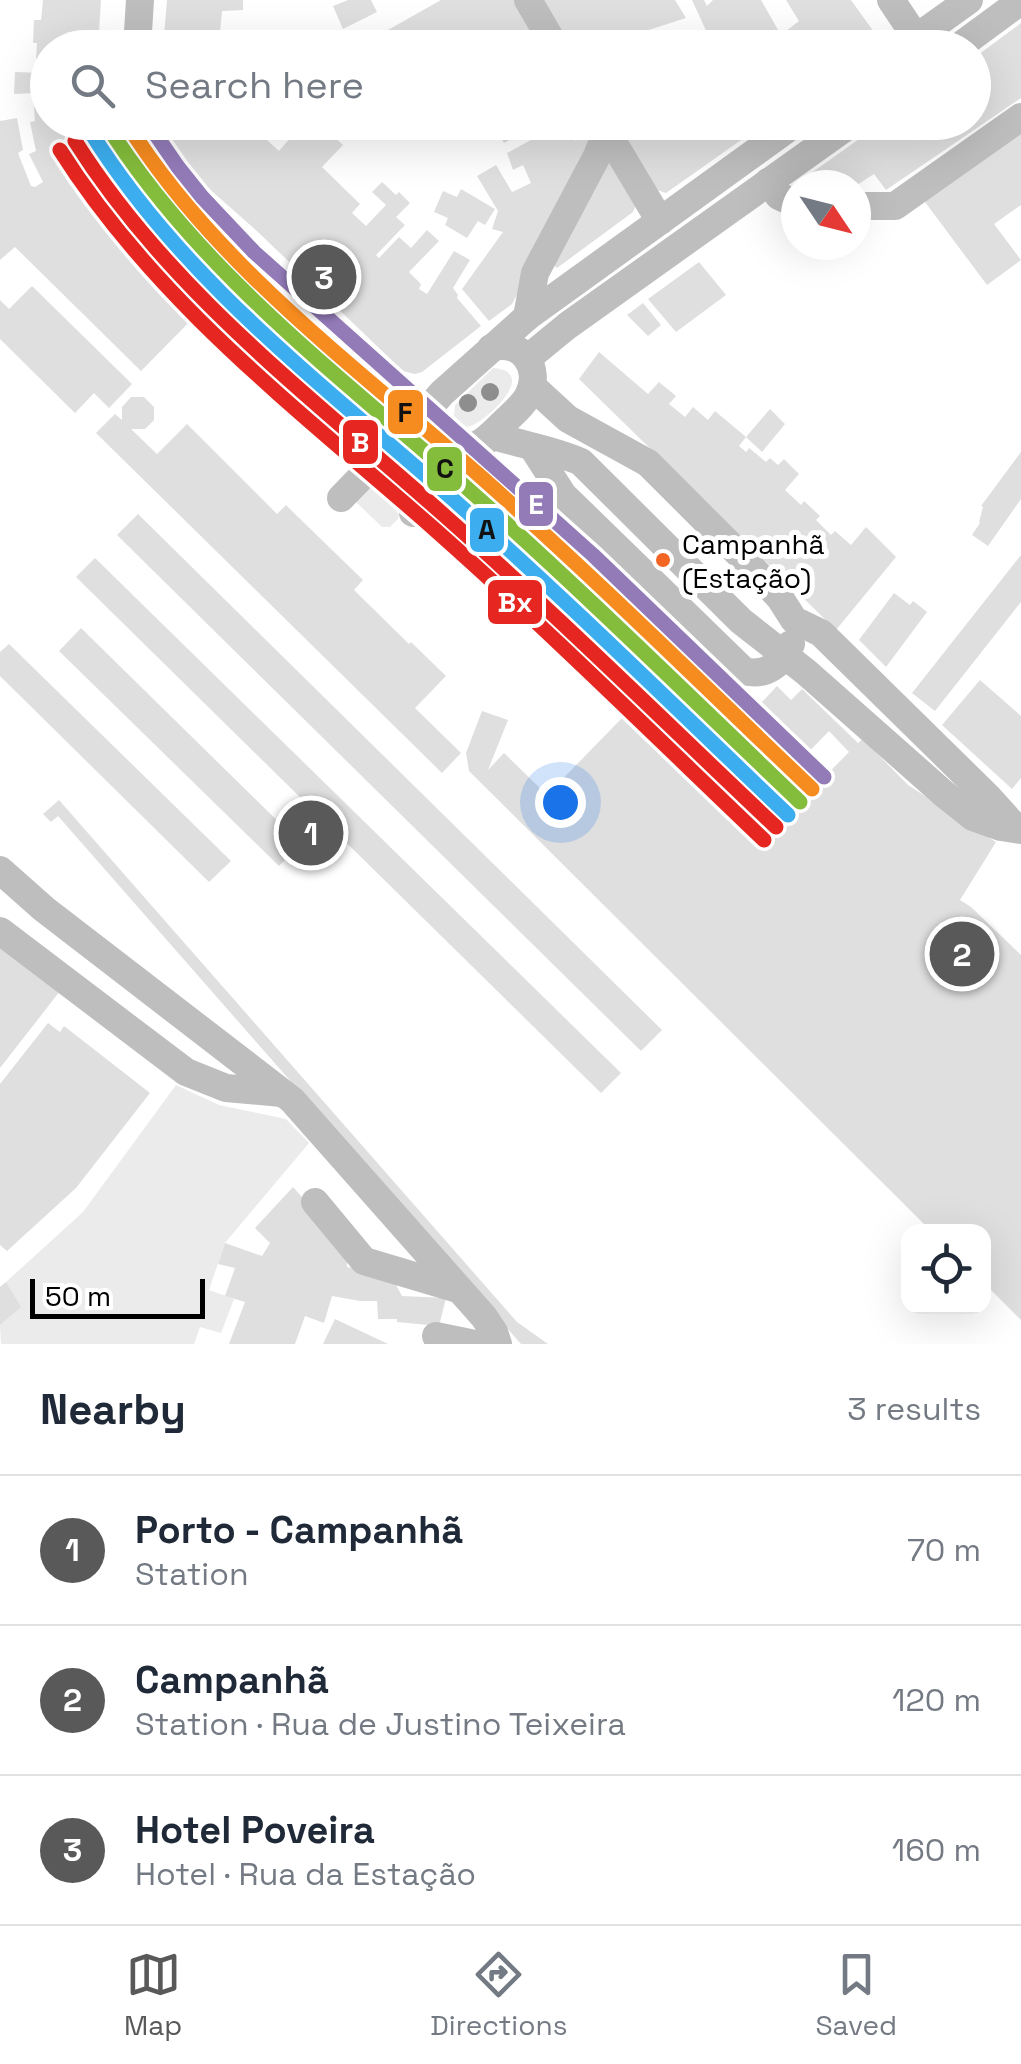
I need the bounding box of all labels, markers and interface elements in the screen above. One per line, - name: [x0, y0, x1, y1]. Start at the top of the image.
- search box: [30, 30, 991, 140]
- icon: search: [65, 58, 120, 113]
- text: Search here: [145, 61, 364, 109]
- north arrow: [781, 170, 871, 260]
- pin: 3: [292, 240, 356, 314]
- line badge: F: [386, 388, 425, 436]
- text: F: [398, 394, 413, 430]
- line badge: B: [341, 418, 380, 466]
- text: B: [351, 424, 369, 460]
- line badge: C: [425, 445, 464, 493]
- text: C: [436, 450, 454, 486]
- line badge: E: [517, 480, 555, 528]
- text: E: [528, 486, 544, 522]
- line badge: A: [468, 506, 506, 554]
- text: A: [478, 511, 496, 547]
- place label: Campanhã (Estação): [682, 526, 825, 596]
- marker: Campanhã (Estação): [653, 550, 673, 570]
- line badge: Bx: [486, 578, 544, 626]
- text: Bx: [497, 584, 533, 620]
- your location: [535, 777, 586, 828]
- pin: 1: [278, 796, 344, 870]
- pin: 2: [930, 916, 994, 992]
- map controls: [901, 1224, 991, 1314]
- button: locate: [901, 1224, 991, 1314]
- scale bar: [30, 1274, 205, 1318]
- text: 50 m: [45, 1278, 111, 1314]
- text: Nearby: [40, 1383, 186, 1436]
- text: 3 results: [847, 1389, 981, 1429]
- text: Porto - Campanhã: [135, 1506, 463, 1554]
- text: 1: [65, 1530, 80, 1570]
- text: 70 m: [907, 1530, 981, 1570]
- text: Station: [135, 1554, 249, 1594]
- text: Campanhã: [135, 1656, 329, 1704]
- text: 2: [63, 1680, 82, 1720]
- text: 120 m: [892, 1680, 981, 1720]
- text: Station · Rua de Justino Teixeira: [135, 1704, 626, 1744]
- text: Hotel Poveira: [135, 1806, 375, 1854]
- text: 3: [63, 1830, 82, 1870]
- text: 160 m: [892, 1830, 981, 1870]
- text: Hotel · Rua da Estação: [135, 1854, 476, 1894]
- tab: Map: [124, 1947, 182, 2043]
- tab: Directions: [430, 1947, 567, 2043]
- tab: Saved: [815, 1947, 897, 2043]

